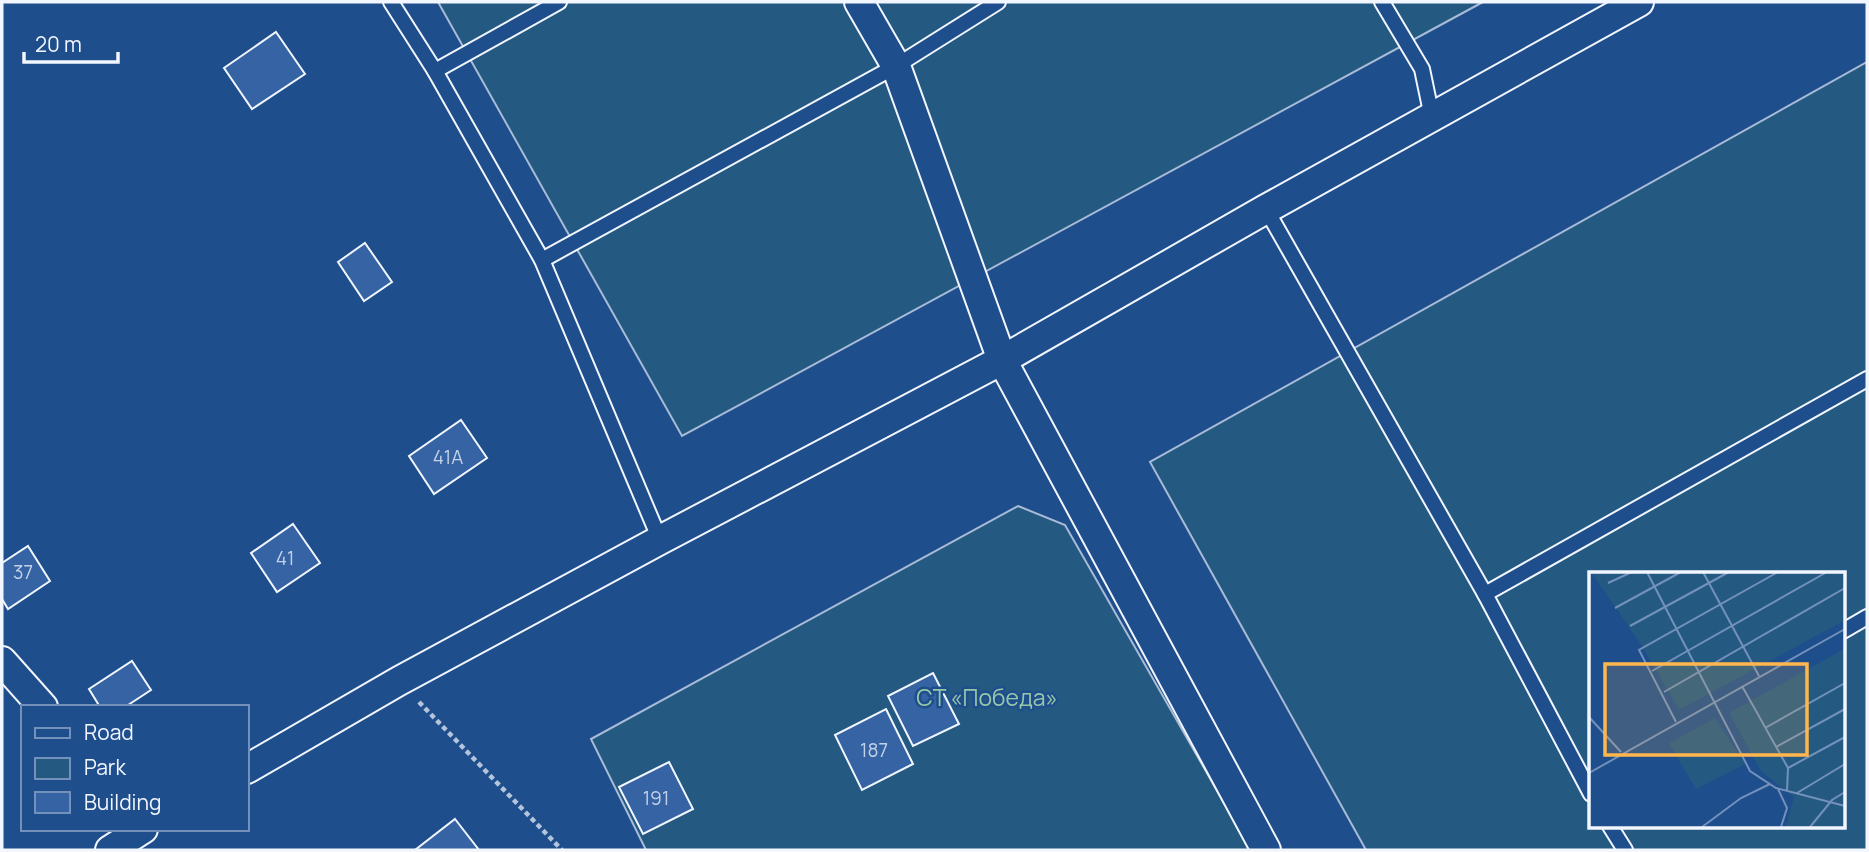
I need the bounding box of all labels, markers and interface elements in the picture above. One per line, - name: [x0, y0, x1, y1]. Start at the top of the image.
- scale bar: [24, 21, 119, 65]
- text: 20 m: [35, 30, 82, 58]
- house number: 41А: [433, 444, 463, 470]
- house number: 41: [276, 545, 294, 571]
- house number: 37: [13, 559, 33, 585]
- inset map: [1589, 572, 1844, 828]
- park label: СТ «Победа»: [916, 681, 1058, 713]
- legend: [21, 705, 248, 831]
- text: Road: [84, 718, 134, 746]
- house number: 187: [860, 737, 888, 763]
- text: Park: [84, 753, 126, 781]
- house number: 191: [643, 785, 669, 811]
- text: Building: [84, 788, 161, 816]

